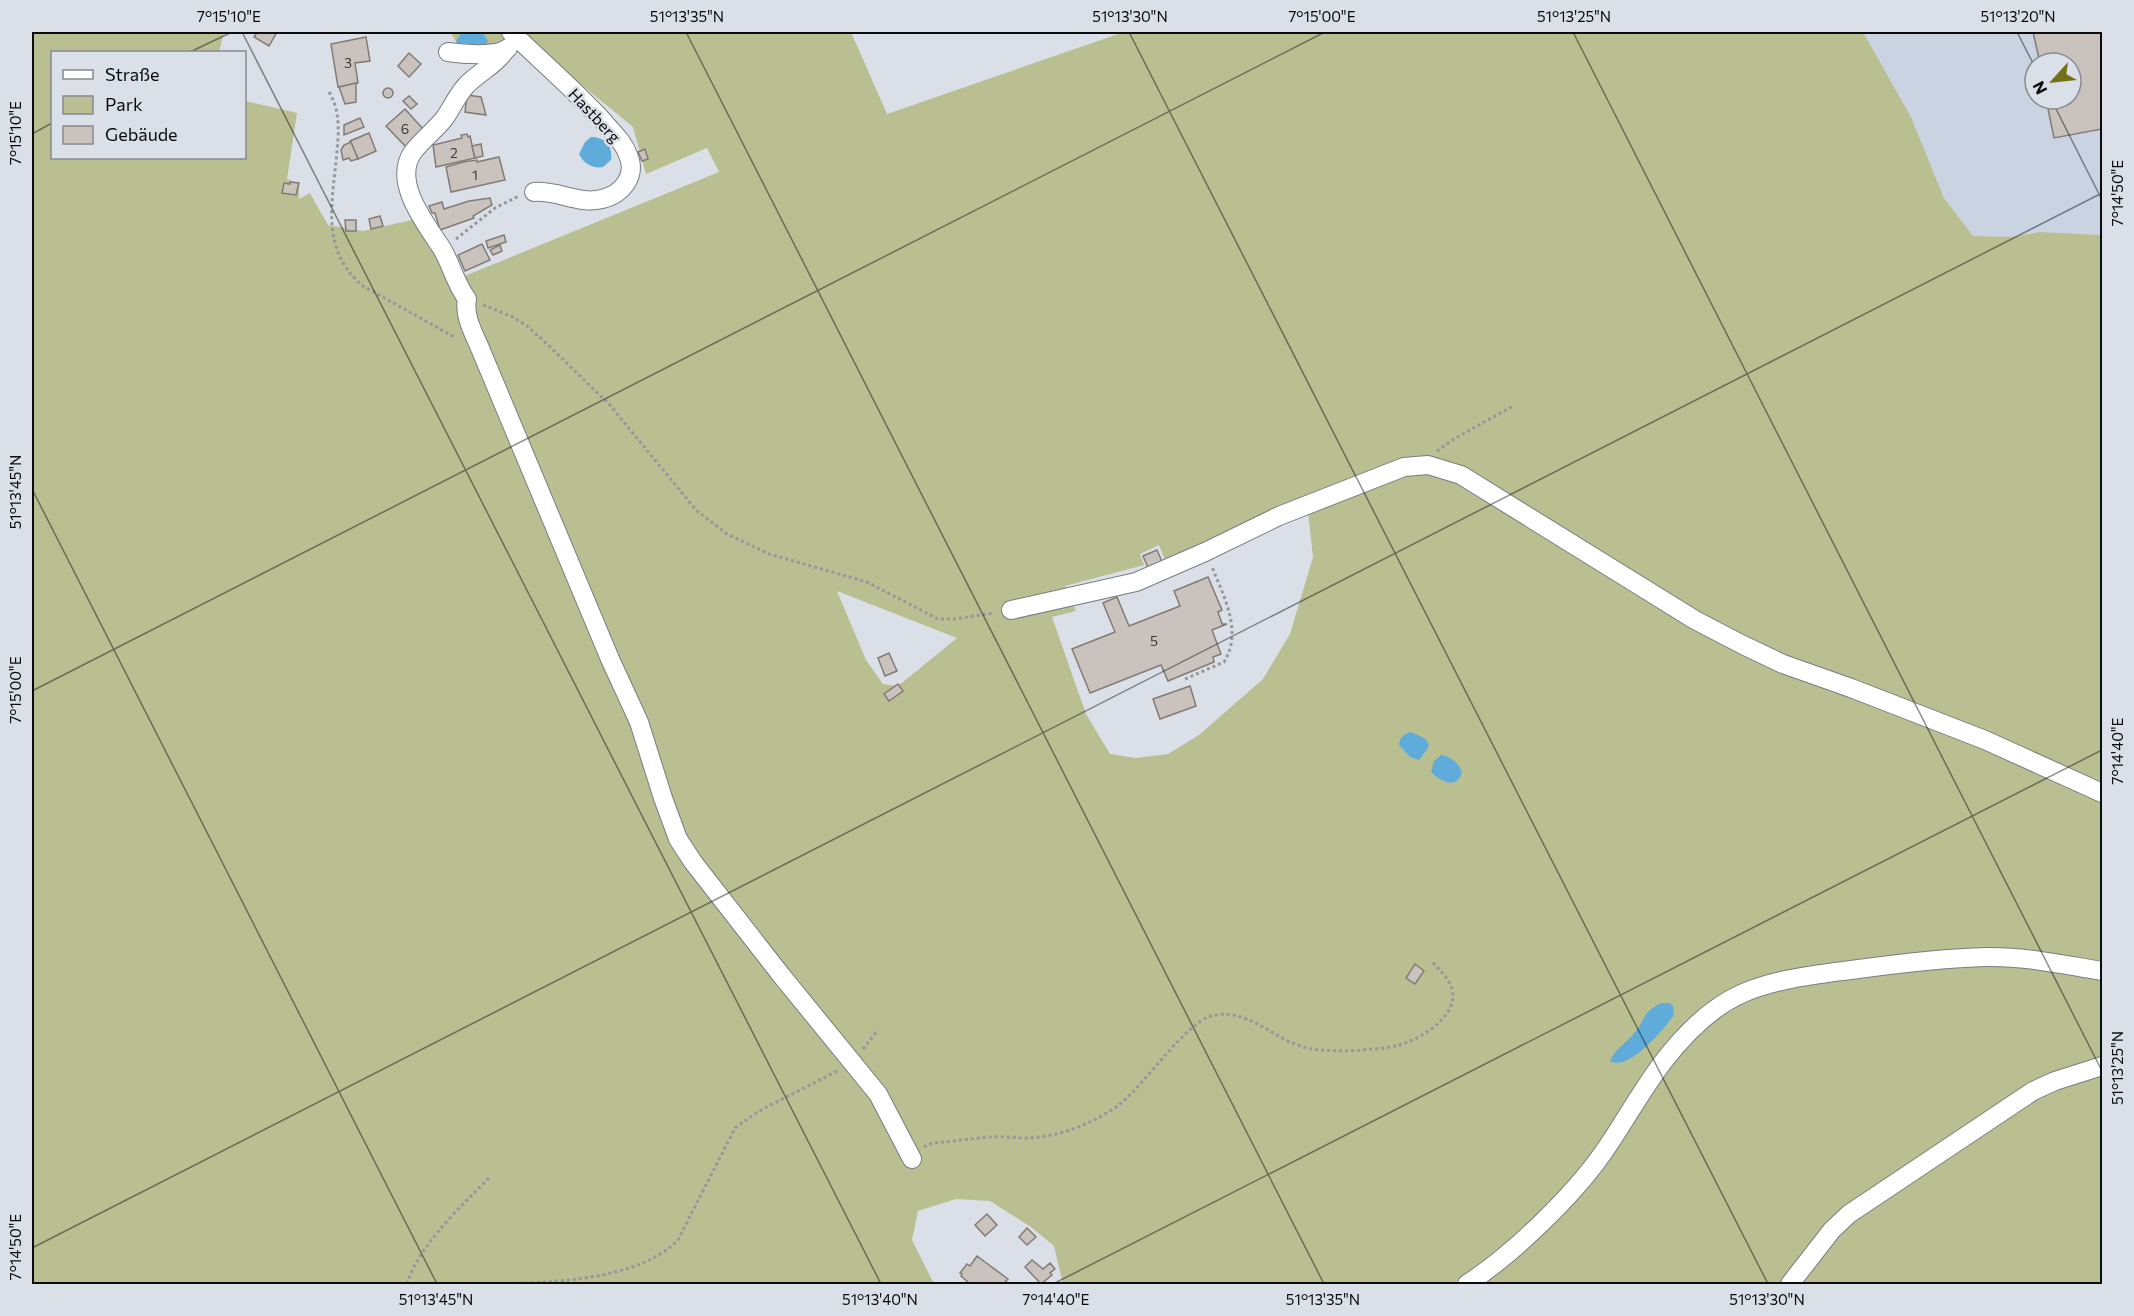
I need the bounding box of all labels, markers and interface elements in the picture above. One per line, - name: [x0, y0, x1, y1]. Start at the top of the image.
- text: 7°15'10"E: [197, 7, 261, 25]
- text: 51°13'35"N: [650, 7, 724, 25]
- text: 51°13'30"N: [1092, 7, 1168, 25]
- text: 7°15'00"E: [1288, 7, 1356, 25]
- text: 51°13'25"N: [1537, 7, 1611, 25]
- text: 51°13'20"N: [1980, 7, 2056, 25]
- legend: [51, 51, 246, 159]
- north arrow: [2023, 51, 2083, 111]
- house number: 3: [344, 54, 352, 71]
- text: Straße: [105, 63, 160, 85]
- text: N: [2028, 78, 2050, 98]
- street label: Hastberg: [565, 84, 625, 146]
- text: Park: [105, 93, 143, 115]
- text: 7°15'10"E: [6, 101, 24, 165]
- house number: 6: [401, 120, 409, 137]
- text: Gebäude: [105, 123, 178, 145]
- house number: 2: [450, 144, 458, 161]
- text: 7°14'50"E: [2108, 160, 2126, 226]
- house number: 1: [472, 166, 478, 183]
- text: 51°13'45"N: [6, 455, 24, 529]
- house number: 5: [1150, 632, 1158, 649]
- text: 7°15'00"E: [6, 656, 24, 724]
- text: 7°14'40"E: [2108, 718, 2126, 784]
- text: 51°13'25"N: [2108, 1031, 2126, 1105]
- text: 7°14'50"E: [6, 1214, 24, 1280]
- text: 51°13'45"N: [399, 1290, 473, 1308]
- text: 51°13'40"N: [842, 1290, 918, 1308]
- text: 7°14'40"E: [1023, 1290, 1089, 1308]
- text: 51°13'35"N: [1286, 1290, 1360, 1308]
- text: 51°13'30"N: [1729, 1290, 1805, 1308]

